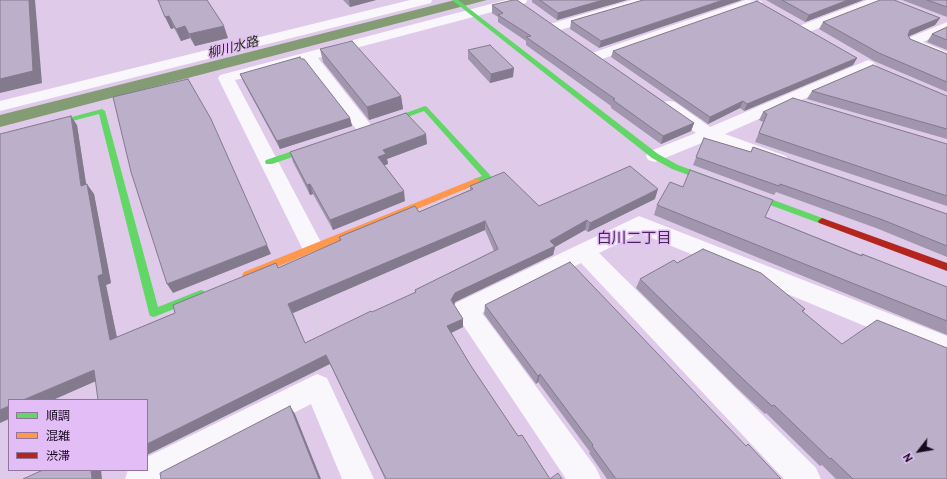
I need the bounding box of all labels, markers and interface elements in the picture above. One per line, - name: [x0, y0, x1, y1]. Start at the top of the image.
- water label: 柳川水路: [206, 35, 260, 63]
- district label: 白川二丁目: [597, 231, 671, 249]
- legend: [8, 399, 148, 471]
- text: 順調: [46, 409, 70, 425]
- text: 混雑: [46, 429, 70, 445]
- north arrow: [899, 431, 939, 471]
- text: 渋滞: [46, 449, 70, 465]
- text: N: [901, 450, 917, 464]

